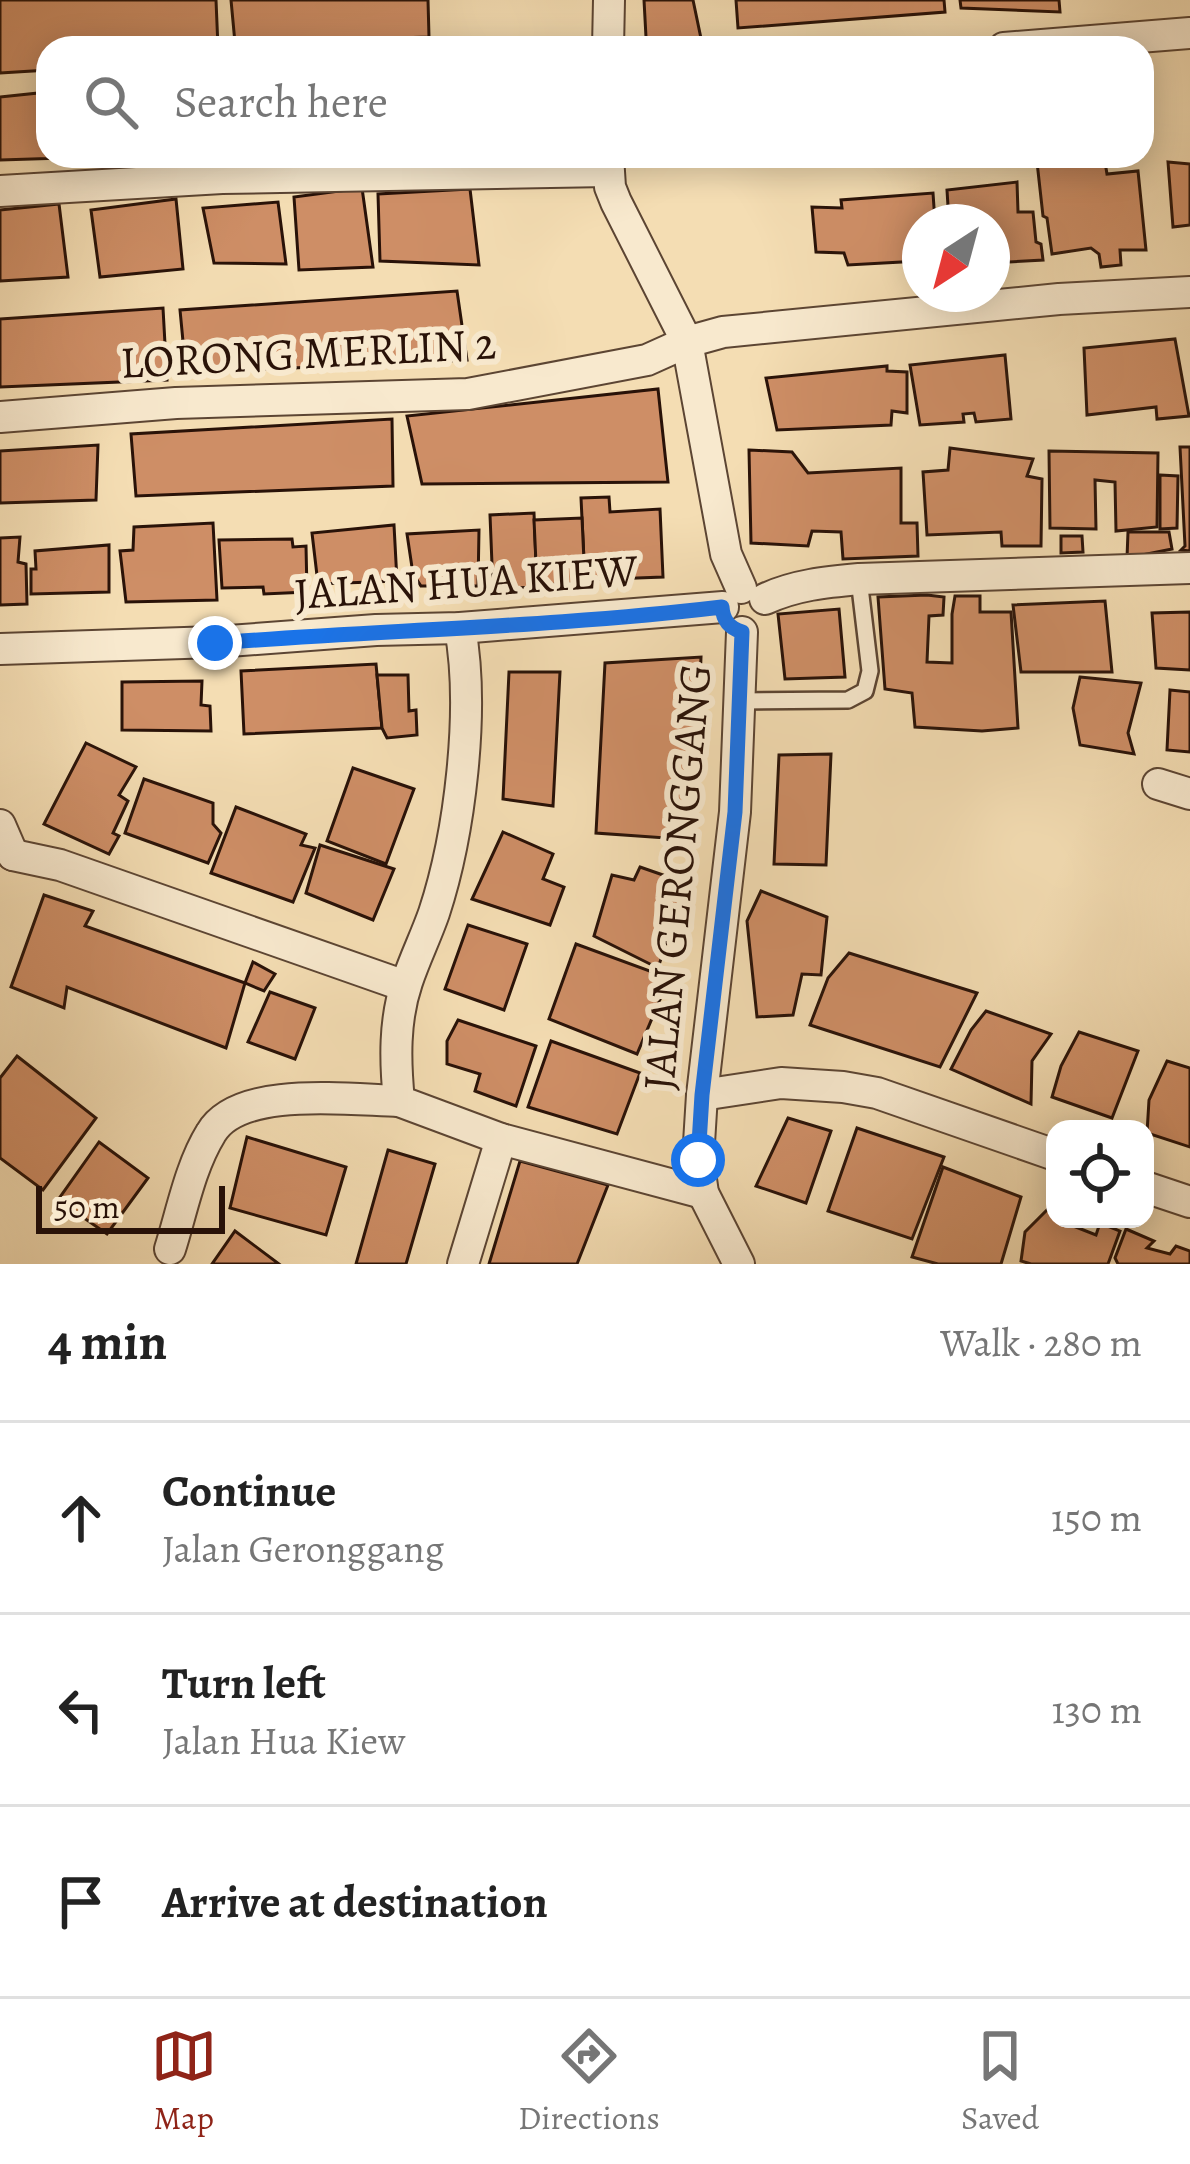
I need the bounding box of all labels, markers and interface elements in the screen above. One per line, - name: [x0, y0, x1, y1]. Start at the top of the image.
- search box: [36, 36, 1154, 168]
- icon: search: [78, 69, 144, 135]
- text: Search here: [174, 71, 388, 133]
- north arrow: [902, 204, 1010, 312]
- street label: LORONG MERLIN 2: [118, 312, 498, 394]
- street label: JALAN HUA KIEW: [292, 539, 640, 625]
- route end: [188, 616, 242, 670]
- street label: JALAN GERONGGANG: [627, 661, 727, 1093]
- map controls: [1046, 1120, 1154, 1228]
- button: locate: [1046, 1120, 1154, 1228]
- route start: [671, 1133, 725, 1187]
- scale bar: [36, 1180, 225, 1233]
- text: 50 m: [54, 1184, 120, 1229]
- text: 4 min: [48, 1307, 167, 1377]
- text: Walk · 280 m: [940, 1316, 1142, 1369]
- text: Continue: [162, 1460, 336, 1522]
- icon: ahead: [48, 1485, 114, 1551]
- text: 150 m: [1051, 1491, 1142, 1544]
- text: Jalan Geronggang: [162, 1522, 444, 1575]
- text: Turn left: [162, 1652, 326, 1714]
- icon: left: [48, 1677, 114, 1743]
- text: 130 m: [1051, 1683, 1142, 1736]
- text: Jalan Hua Kiew: [162, 1714, 405, 1767]
- icon: arrive: [48, 1869, 114, 1935]
- text: Arrive at destination: [162, 1871, 548, 1933]
- tab: Map: [151, 2023, 217, 2140]
- tab: Directions: [518, 2023, 660, 2140]
- tab: Saved: [961, 2023, 1039, 2140]

